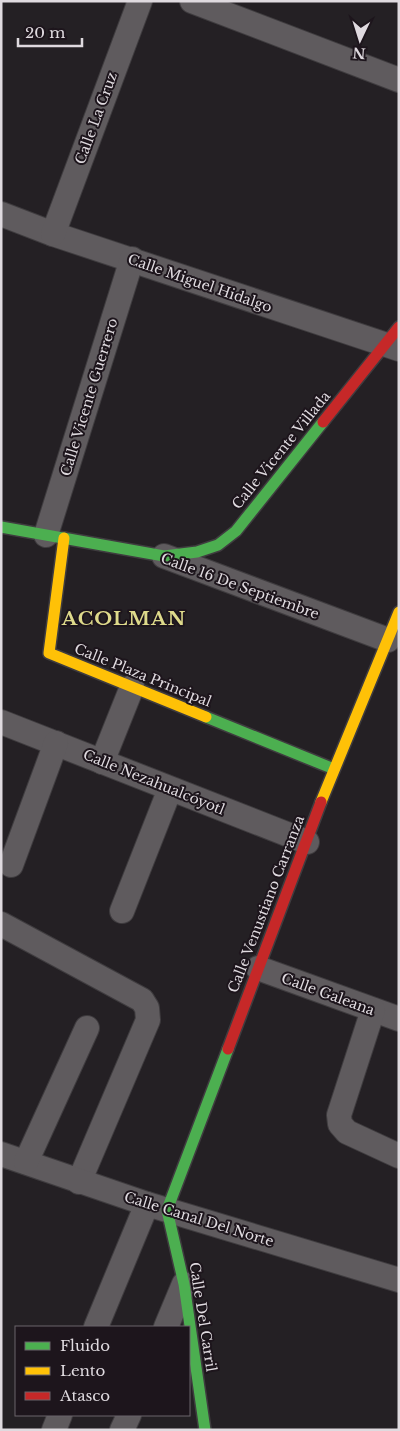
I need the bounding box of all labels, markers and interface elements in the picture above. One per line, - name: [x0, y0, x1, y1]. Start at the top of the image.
- scale bar: [18, 15, 81, 47]
- north arrow: [335, 15, 385, 65]
- text: 20 m: [25, 23, 65, 42]
- text: N: [352, 44, 366, 62]
- street label: Calle La Cruz: [71, 69, 121, 167]
- street label: Calle Miguel Hidalgo: [125, 250, 275, 316]
- street label: Calle Vicente Guerrero: [56, 316, 122, 478]
- street label: Calle Vicente Villada: [228, 387, 334, 513]
- street label: Calle 16 De Septiembre: [158, 549, 322, 623]
- district label: ACOLMAN: [61, 607, 186, 630]
- street label: Calle Plaza Principal: [72, 639, 215, 711]
- street label: Calle Nezahualcóyotl: [80, 745, 228, 819]
- street label: Calle Venustiano Carranza: [224, 812, 308, 995]
- street label: Calle Galeana: [279, 969, 377, 1019]
- street label: Calle Canal Del Norte: [122, 1188, 276, 1250]
- street label: Calle Del Carril: [185, 1261, 221, 1374]
- legend: [15, 1326, 190, 1416]
- text: Fluido: [60, 1336, 110, 1355]
- text: Lento: [60, 1361, 106, 1380]
- text: Atasco: [59, 1386, 110, 1405]

